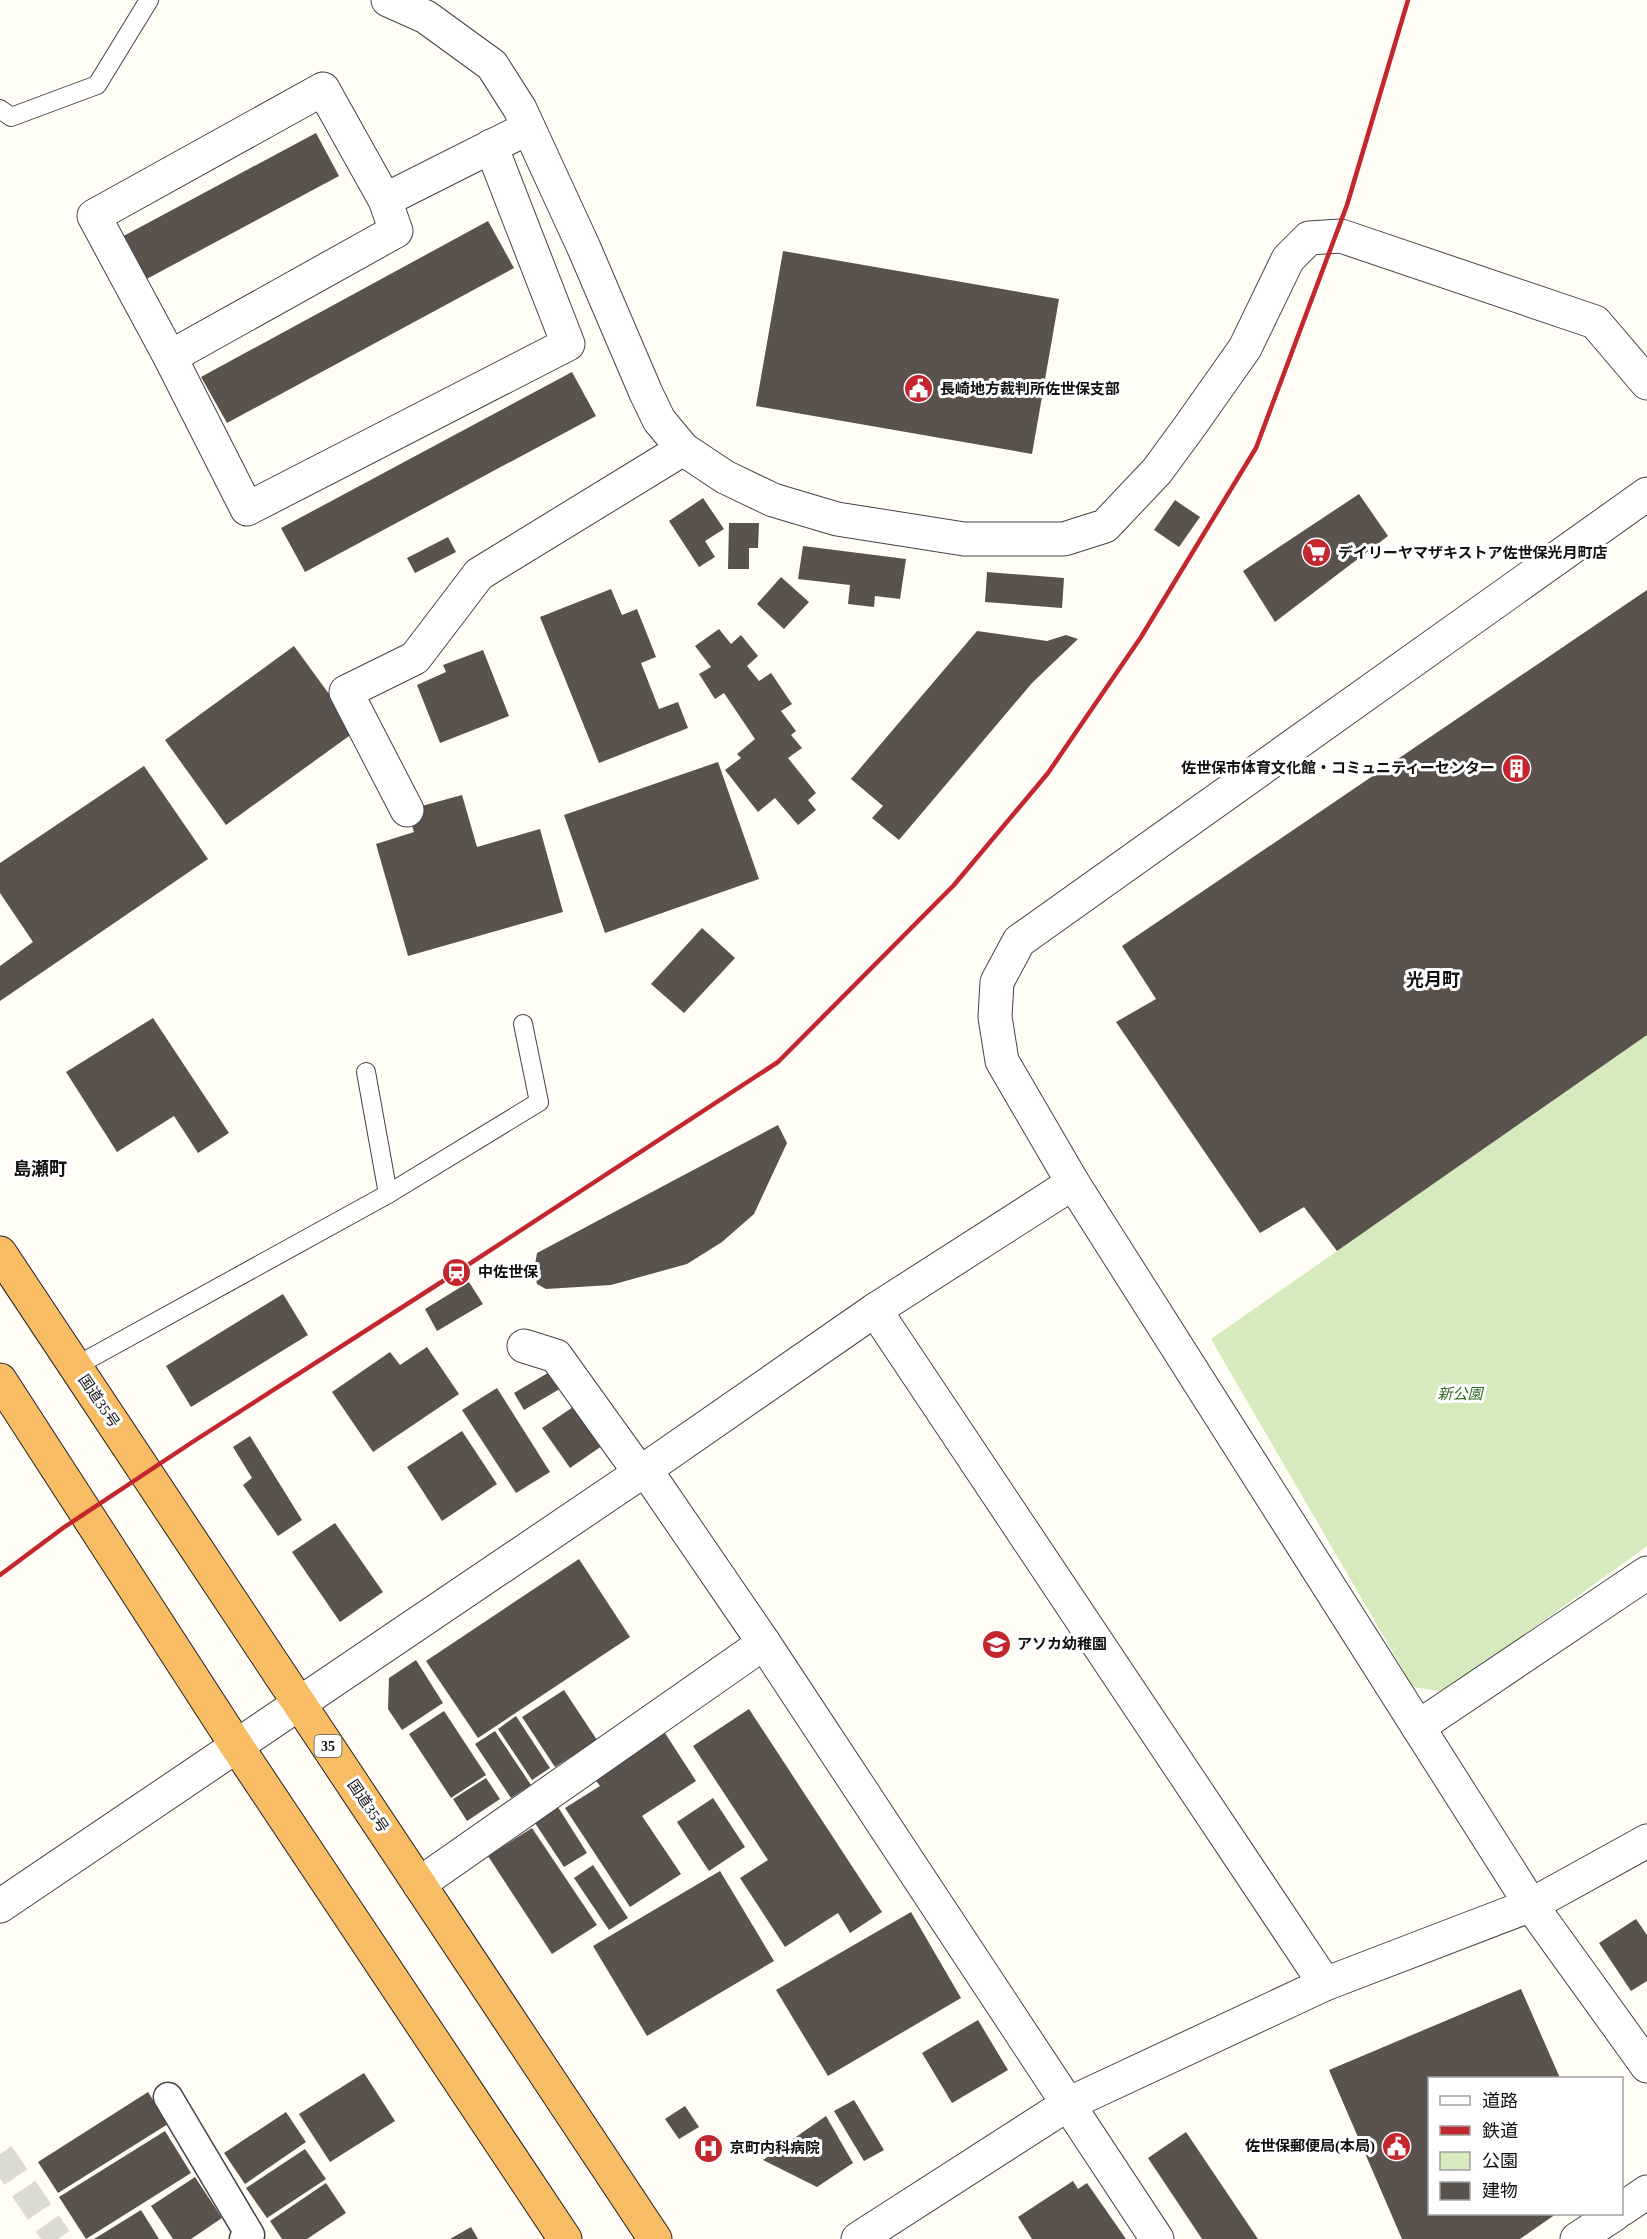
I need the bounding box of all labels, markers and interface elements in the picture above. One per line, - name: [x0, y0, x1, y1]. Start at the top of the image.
- public building icon: 長崎地方裁判所佐世保支部: [903, 373, 935, 405]
- place label: 長崎地方裁判所佐世保支部: [940, 380, 1120, 397]
- supermarket icon: デイリーヤマザキストア佐世保光月町店: [1301, 537, 1333, 569]
- place label: デイリーヤマザキストア佐世保光月町店: [1338, 545, 1608, 561]
- building icon: 佐世保市体育文化館・コミュニティーセンター: [1500, 752, 1532, 784]
- place label: 佐世保市体育文化館・コミュニティーセンター: [1181, 760, 1495, 776]
- district label: 光月町: [1406, 970, 1460, 990]
- district label: 島瀬町: [13, 1159, 67, 1179]
- station icon: 中佐世保: [441, 1256, 473, 1288]
- place label: 中佐世保: [478, 1264, 539, 1280]
- street label: 国道35号: [76, 1372, 122, 1430]
- park label: 新公園: [1437, 1386, 1484, 1402]
- school or university icon: アソカ幼稚園: [980, 1628, 1012, 1660]
- place label: アソカ幼稚園: [1017, 1636, 1107, 1652]
- road number: 35: [314, 1735, 342, 1757]
- street label: 国道35号: [345, 1777, 391, 1835]
- legend: [1428, 2077, 1623, 2215]
- text: 道路: [1482, 2091, 1518, 2111]
- text: 鉄道: [1482, 2121, 1518, 2141]
- public building icon: 佐世保郵便局(本局): [1380, 2130, 1412, 2162]
- hospital icon: 京町内科病院: [693, 2132, 725, 2164]
- place label: 佐世保郵便局(本局): [1245, 2138, 1375, 2155]
- place label: 京町内科病院: [730, 2140, 820, 2156]
- text: 公園: [1482, 2151, 1518, 2171]
- text: 建物: [1482, 2181, 1518, 2201]

